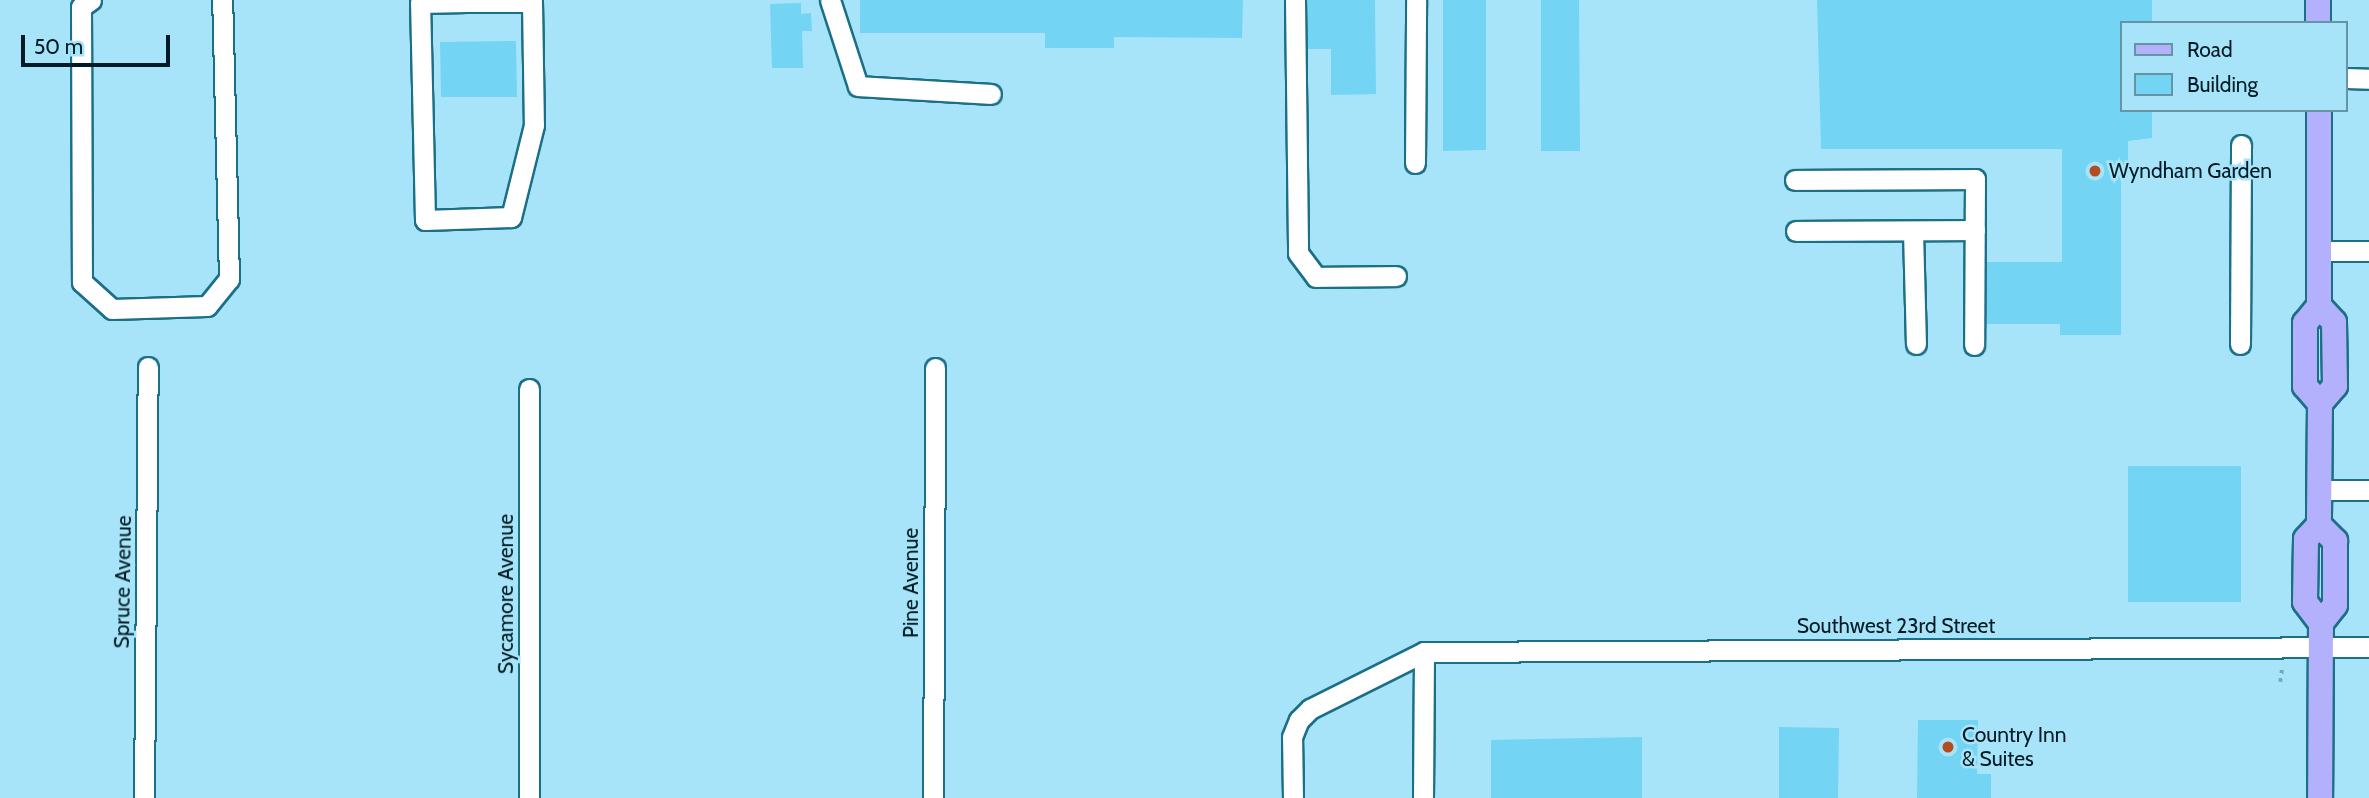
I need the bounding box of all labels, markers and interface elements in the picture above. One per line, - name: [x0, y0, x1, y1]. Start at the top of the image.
- scale bar: [24, 21, 173, 65]
- legend: [2120, 21, 2348, 112]
- text: 50 m: [34, 34, 83, 59]
- text: Road: [2187, 37, 2233, 62]
- text: Building: [2187, 72, 2258, 97]
- place label: Wyndham Garden: [2109, 158, 2272, 184]
- marker: Wyndham Garden: [2087, 163, 2103, 179]
- street label: Sycamore Avenue: [493, 514, 519, 674]
- street label: Spruce Avenue: [109, 515, 137, 649]
- street label: Pine Avenue: [898, 528, 924, 638]
- street label: Southwest 23rd Street: [1797, 613, 1995, 639]
- place label: Country Inn & Suites: [1962, 722, 2066, 772]
- marker: Country Inn & Suites: [1940, 739, 1956, 755]

